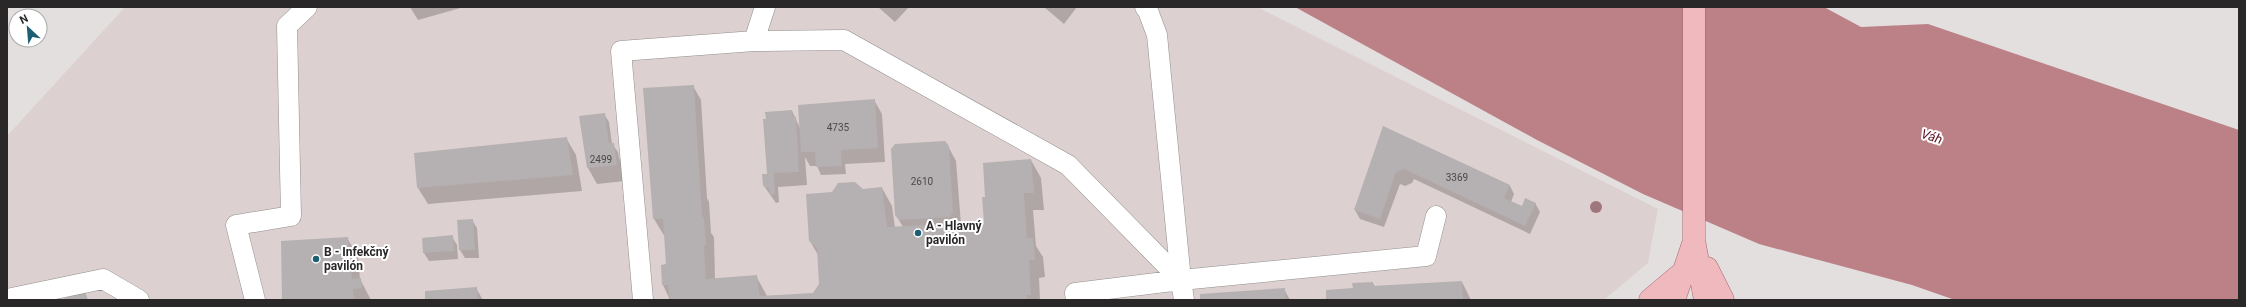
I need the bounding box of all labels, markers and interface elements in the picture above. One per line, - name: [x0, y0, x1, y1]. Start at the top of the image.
- north arrow: [8, 8, 48, 48]
- text: N: [17, 12, 30, 27]
- house number: 4735: [827, 122, 850, 133]
- water label: Váh: [1919, 126, 1944, 147]
- house number: 2499: [590, 154, 612, 165]
- house number: 3369: [1446, 172, 1468, 183]
- house number: 2610: [911, 176, 934, 187]
- place label: A - Hlavný pavilón: [926, 219, 983, 247]
- marker: A - Hlavný pavilón: [913, 228, 923, 238]
- place label: B - Infekčný pavilón: [324, 245, 389, 273]
- marker: B - Infekčný pavilón: [311, 254, 321, 264]

